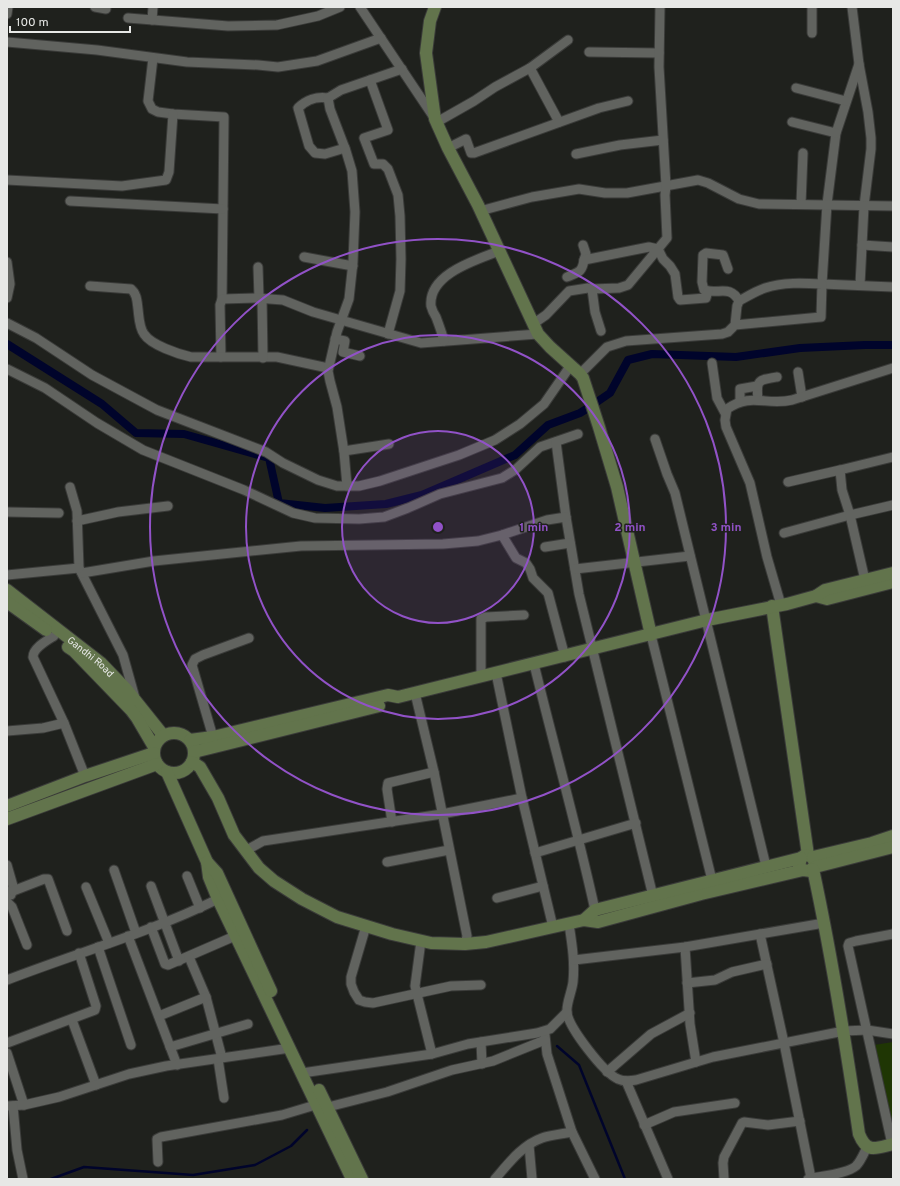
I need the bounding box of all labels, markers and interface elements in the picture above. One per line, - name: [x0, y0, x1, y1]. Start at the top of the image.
- scale bar: [10, 8, 130, 34]
- text: 100 m: [16, 15, 49, 31]
- centre of rings: [431, 520, 445, 534]
- text: 1 min: [520, 520, 548, 536]
- text: 2 min: [614, 520, 646, 536]
- text: 3 min: [710, 520, 742, 536]
- street label: Gandhi Road: [64, 634, 116, 681]

